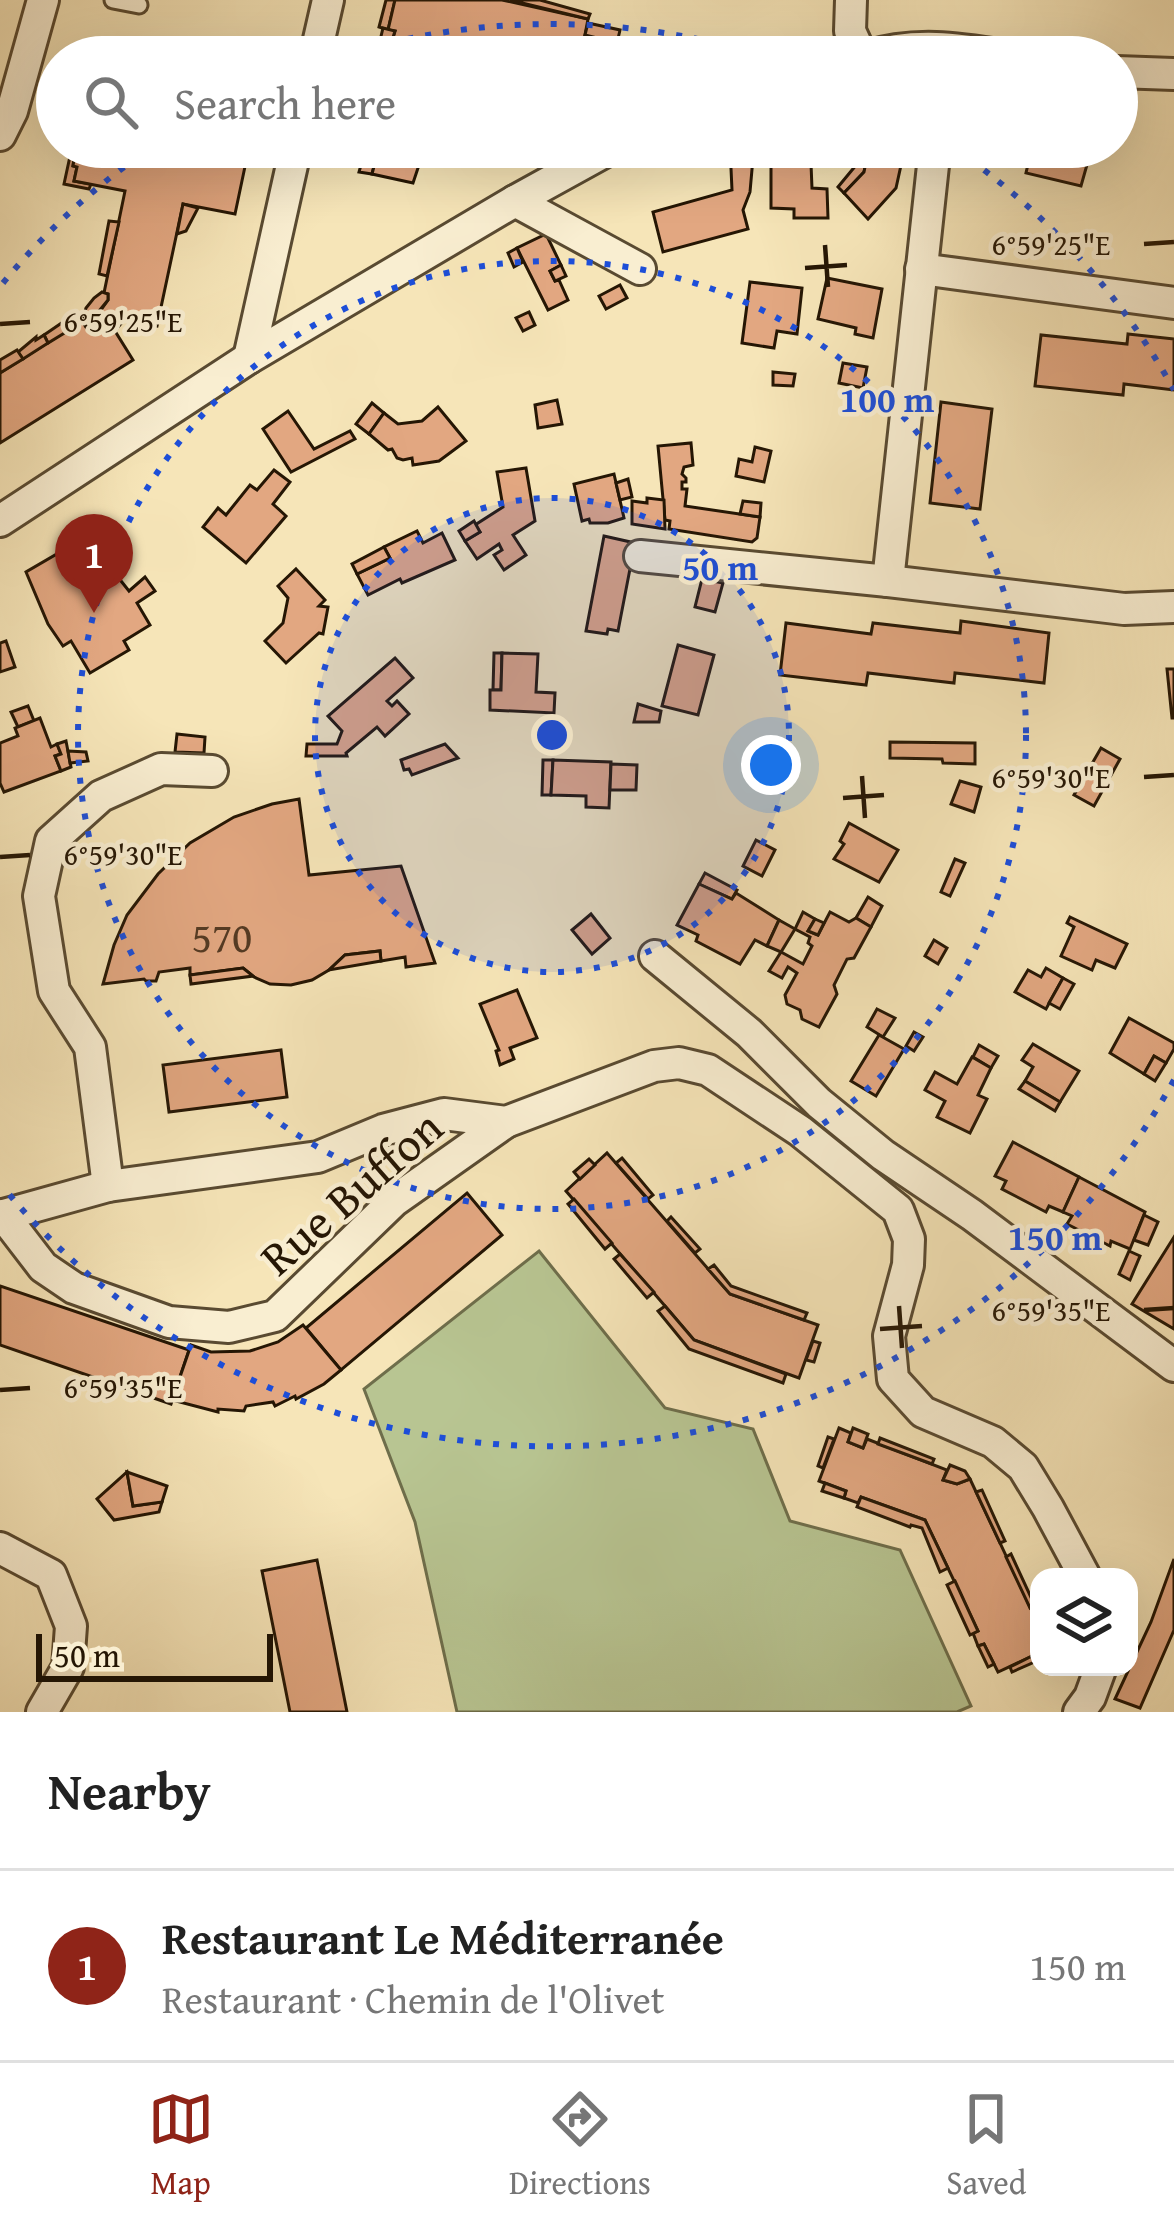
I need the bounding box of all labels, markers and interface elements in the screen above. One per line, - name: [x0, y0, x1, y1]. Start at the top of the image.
- search box: [36, 36, 1138, 168]
- icon: search: [78, 69, 144, 135]
- text: Search here: [174, 70, 396, 135]
- text: 6°59'25"E: [991, 222, 1111, 266]
- text: 6°59'25"E: [63, 299, 183, 343]
- text: 100 m: [840, 372, 935, 425]
- pin: 1: [55, 514, 133, 613]
- text: 50 m: [682, 540, 758, 593]
- centre of rings: [531, 714, 573, 756]
- your location: [741, 735, 801, 795]
- text: 6°59'30"E: [991, 755, 1111, 799]
- text: 6°59'30"E: [63, 832, 183, 876]
- house number: 570: [192, 906, 252, 967]
- street label: Rue Buffon: [244, 1092, 458, 1291]
- text: 150 m: [1008, 1210, 1103, 1263]
- text: 6°59'35"E: [991, 1288, 1111, 1332]
- text: 6°59'35"E: [63, 1365, 183, 1409]
- map controls: [1030, 1568, 1138, 1676]
- button: layers: [1030, 1568, 1138, 1676]
- scale bar: [36, 1628, 273, 1681]
- text: 50 m: [54, 1631, 120, 1679]
- text: Nearby: [48, 1753, 211, 1828]
- text: Restaurant Le Méditerranée: [162, 1905, 724, 1970]
- text: 1: [77, 1937, 97, 1994]
- text: 150 m: [1029, 1937, 1126, 1994]
- text: Restaurant · Chemin de l'Olivet: [162, 1970, 665, 2027]
- tab: Map: [148, 2086, 214, 2206]
- tab: Directions: [509, 2086, 651, 2206]
- tab: Saved: [946, 2086, 1026, 2206]

